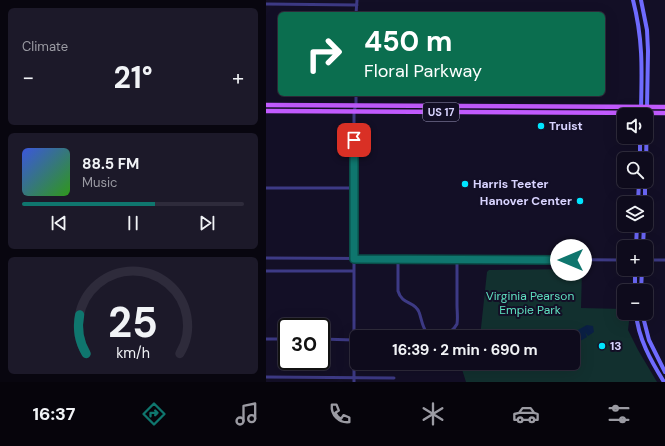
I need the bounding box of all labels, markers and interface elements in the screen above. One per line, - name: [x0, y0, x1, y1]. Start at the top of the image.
- text: 450 m: [364, 23, 452, 60]
- icon: right: [298, 28, 350, 80]
- text: Climate: [22, 38, 68, 55]
- text: 21°: [113, 58, 153, 97]
- text: Floral Parkway: [364, 59, 482, 83]
- text: −: [22, 63, 34, 92]
- text: +: [232, 63, 244, 92]
- road number: US 17: [423, 103, 459, 121]
- map controls: [617, 108, 653, 320]
- button: sound: [617, 108, 653, 144]
- place label: Truist: [549, 118, 583, 134]
- marker: Truist: [536, 121, 546, 131]
- pin: [337, 123, 371, 157]
- icon: arrive: [343, 129, 365, 151]
- button: search: [617, 152, 653, 188]
- text: 88.5 FM: [82, 154, 139, 174]
- text: Music: [82, 174, 117, 191]
- place label: Harris Teeter: [473, 176, 549, 192]
- marker: Harris Teeter: [460, 179, 470, 189]
- place label: Hanover Center: [480, 193, 572, 209]
- marker: Hanover Center: [575, 196, 585, 206]
- button: layers: [617, 196, 653, 232]
- icon: previous: [48, 212, 70, 234]
- icon: pause: [122, 212, 144, 234]
- icon: next: [196, 212, 218, 234]
- position arrow: [550, 239, 592, 281]
- button: +: [617, 240, 653, 276]
- button: −: [617, 284, 653, 320]
- park label: Virginia Pearson Empie Park: [486, 288, 574, 318]
- text: 25: [108, 295, 158, 349]
- speed limit sign: 30: [278, 318, 330, 370]
- place label: 13: [610, 338, 622, 354]
- text: 16:39 · 2 min · 690 m: [392, 340, 538, 360]
- marker: 13: [597, 341, 607, 351]
- text: km/h: [116, 343, 150, 361]
- icon: directions: [140, 400, 168, 428]
- icon: music: [233, 400, 261, 428]
- icon: phone: [326, 400, 354, 428]
- icon: climate: [419, 400, 447, 428]
- icon: car: [512, 400, 540, 428]
- icon: filters: [605, 400, 633, 428]
- text: 16:37: [32, 402, 75, 426]

